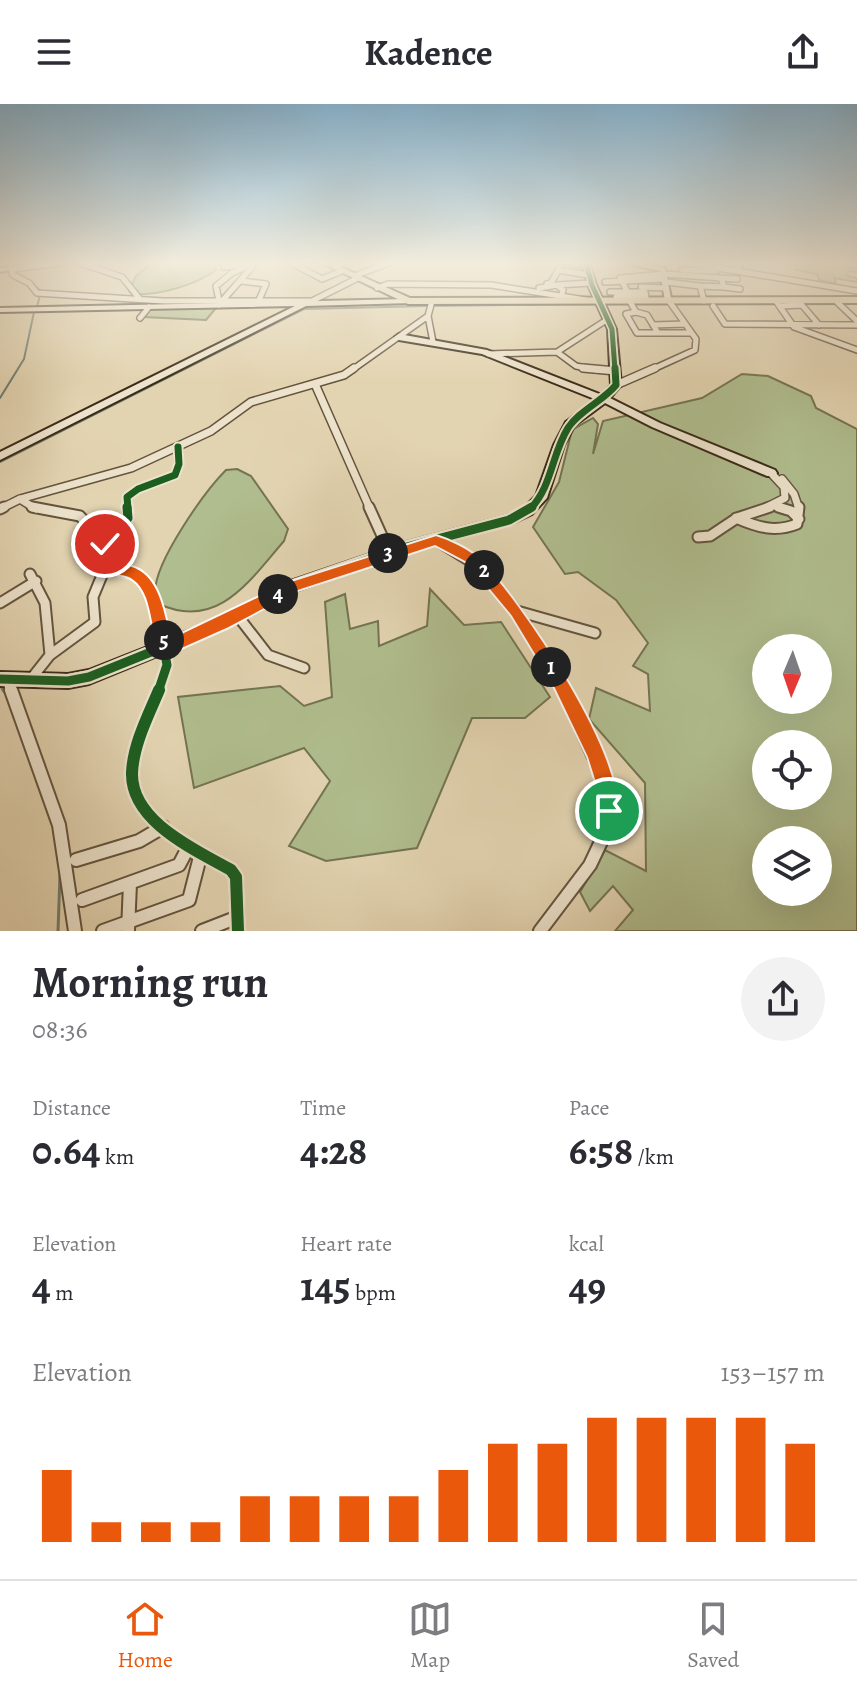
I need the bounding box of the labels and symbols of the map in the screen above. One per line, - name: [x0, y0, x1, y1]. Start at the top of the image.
- pin: [71, 510, 139, 578]
- pin: 3: [368, 533, 408, 573]
- pin: 2: [464, 550, 504, 590]
- pin: 4: [258, 574, 298, 614]
- pin: 5: [144, 620, 184, 660]
- north arrow: [752, 634, 832, 714]
- pin: 1: [531, 647, 571, 687]
- pin: [575, 777, 643, 845]

